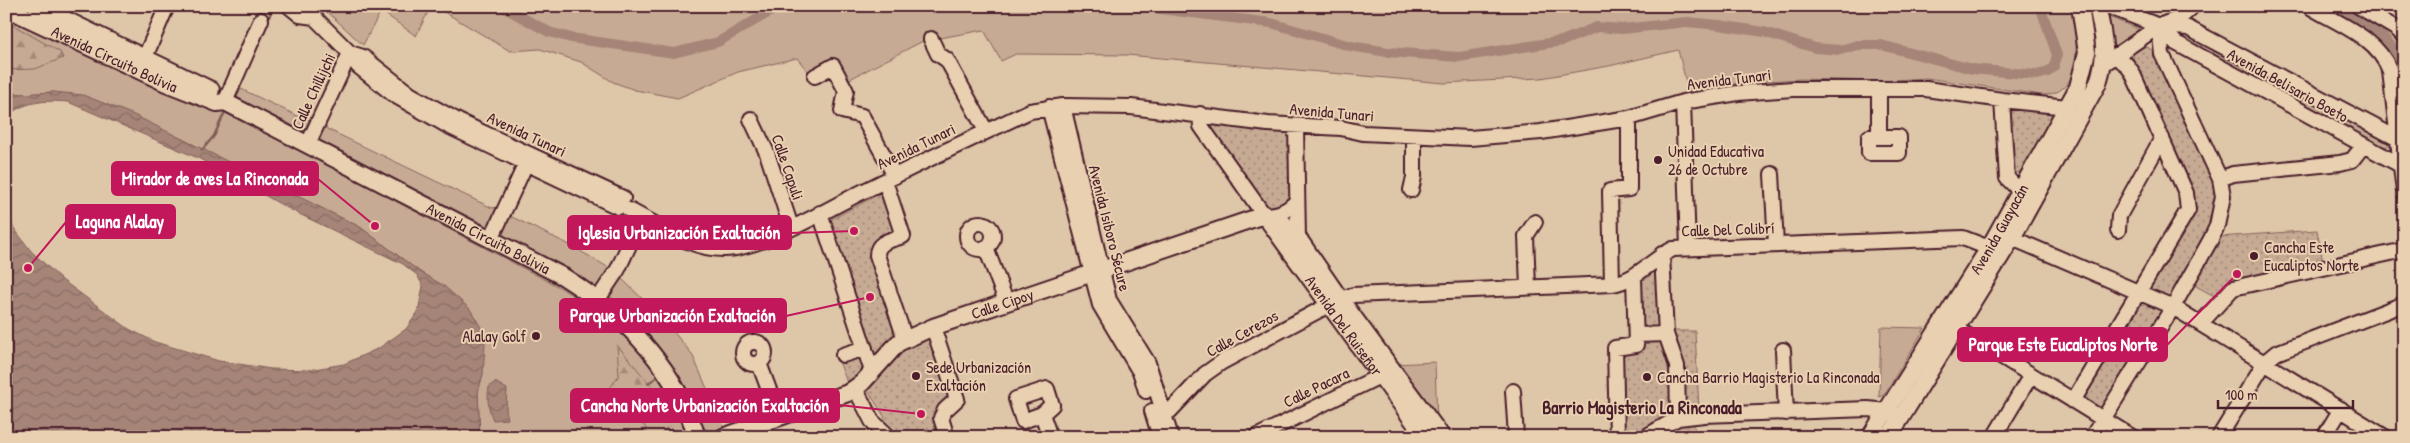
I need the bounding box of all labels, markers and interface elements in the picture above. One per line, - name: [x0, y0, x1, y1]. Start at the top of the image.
- street label: Avenida Circuito Bolivia: [48, 20, 181, 98]
- street label: Avenida Belisario Boeto: [2224, 43, 2353, 128]
- street label: Calle Chillijchi: [286, 49, 340, 133]
- street label: Avenida Tunari: [1686, 63, 1772, 95]
- street label: Avenida Tunari: [1289, 97, 1375, 127]
- street label: Avenida Tunari: [484, 106, 570, 162]
- street label: Avenida Tunari: [873, 118, 959, 174]
- street label: Calle Capuli: [767, 131, 809, 203]
- place label: Unidad Educativa 26 de Octubre: [1668, 140, 1764, 180]
- marker: Unidad Educativa 26 de Octubre: [1652, 154, 1664, 166]
- callout: Mirador de aves La Rinconada: [112, 162, 318, 195]
- street label: Avenida Isiboro Sécure: [1084, 163, 1136, 294]
- text: Mirador de aves La Rinconada: [122, 166, 309, 191]
- street label: Avenida Guayacán: [1964, 180, 2033, 278]
- street label: Avenida Circuito Bolivia: [423, 197, 554, 279]
- callout: Laguna Alalay: [66, 205, 175, 238]
- text: Laguna Alalay: [76, 209, 165, 235]
- callout: Iglesia Urbanización Exaltación: [568, 216, 791, 249]
- street label: Calle Del Colibrí: [1681, 216, 1775, 242]
- text: Iglesia Urbanización Exaltación: [578, 220, 780, 246]
- place label: Cancha Este Eucaliptos Norte: [2264, 236, 2360, 276]
- marker: Cancha Este Eucaliptos Norte: [2248, 250, 2260, 262]
- street label: Avenida Del Ruiseñor: [1300, 271, 1388, 380]
- street label: Calle Cipoy: [968, 283, 1036, 324]
- callout: Parque Urbanización Exaltación: [560, 299, 786, 332]
- text: Parque Urbanización Exaltación: [570, 303, 776, 329]
- street label: Calle Cerezos: [1202, 304, 1282, 362]
- place label: Alalay Golf: [463, 325, 526, 347]
- callout: Parque Este Eucaliptos Norte: [1958, 328, 2167, 361]
- marker: Alalay Golf: [530, 330, 542, 342]
- text: Parque Este Eucaliptos Norte: [1968, 332, 2158, 358]
- place label: Sede Urbanización Exaltación: [926, 356, 1031, 396]
- street label: Calle Pacara: [1279, 362, 1353, 412]
- place label: Cancha Barrio Magisterio La Rinconada: [1657, 366, 1880, 388]
- marker: Sede Urbanización Exaltación: [910, 370, 922, 382]
- marker: Cancha Barrio Magisterio La Rinconada: [1641, 371, 1653, 383]
- scale bar: [2218, 378, 2352, 410]
- text: 100 m: [2225, 384, 2258, 405]
- callout: Cancha Norte Urbanización Exaltación: [571, 389, 839, 422]
- text: Cancha Norte Urbanización Exaltación: [581, 393, 829, 418]
- district label: Barrio Magisterio La Rinconada: [1542, 395, 1743, 421]

